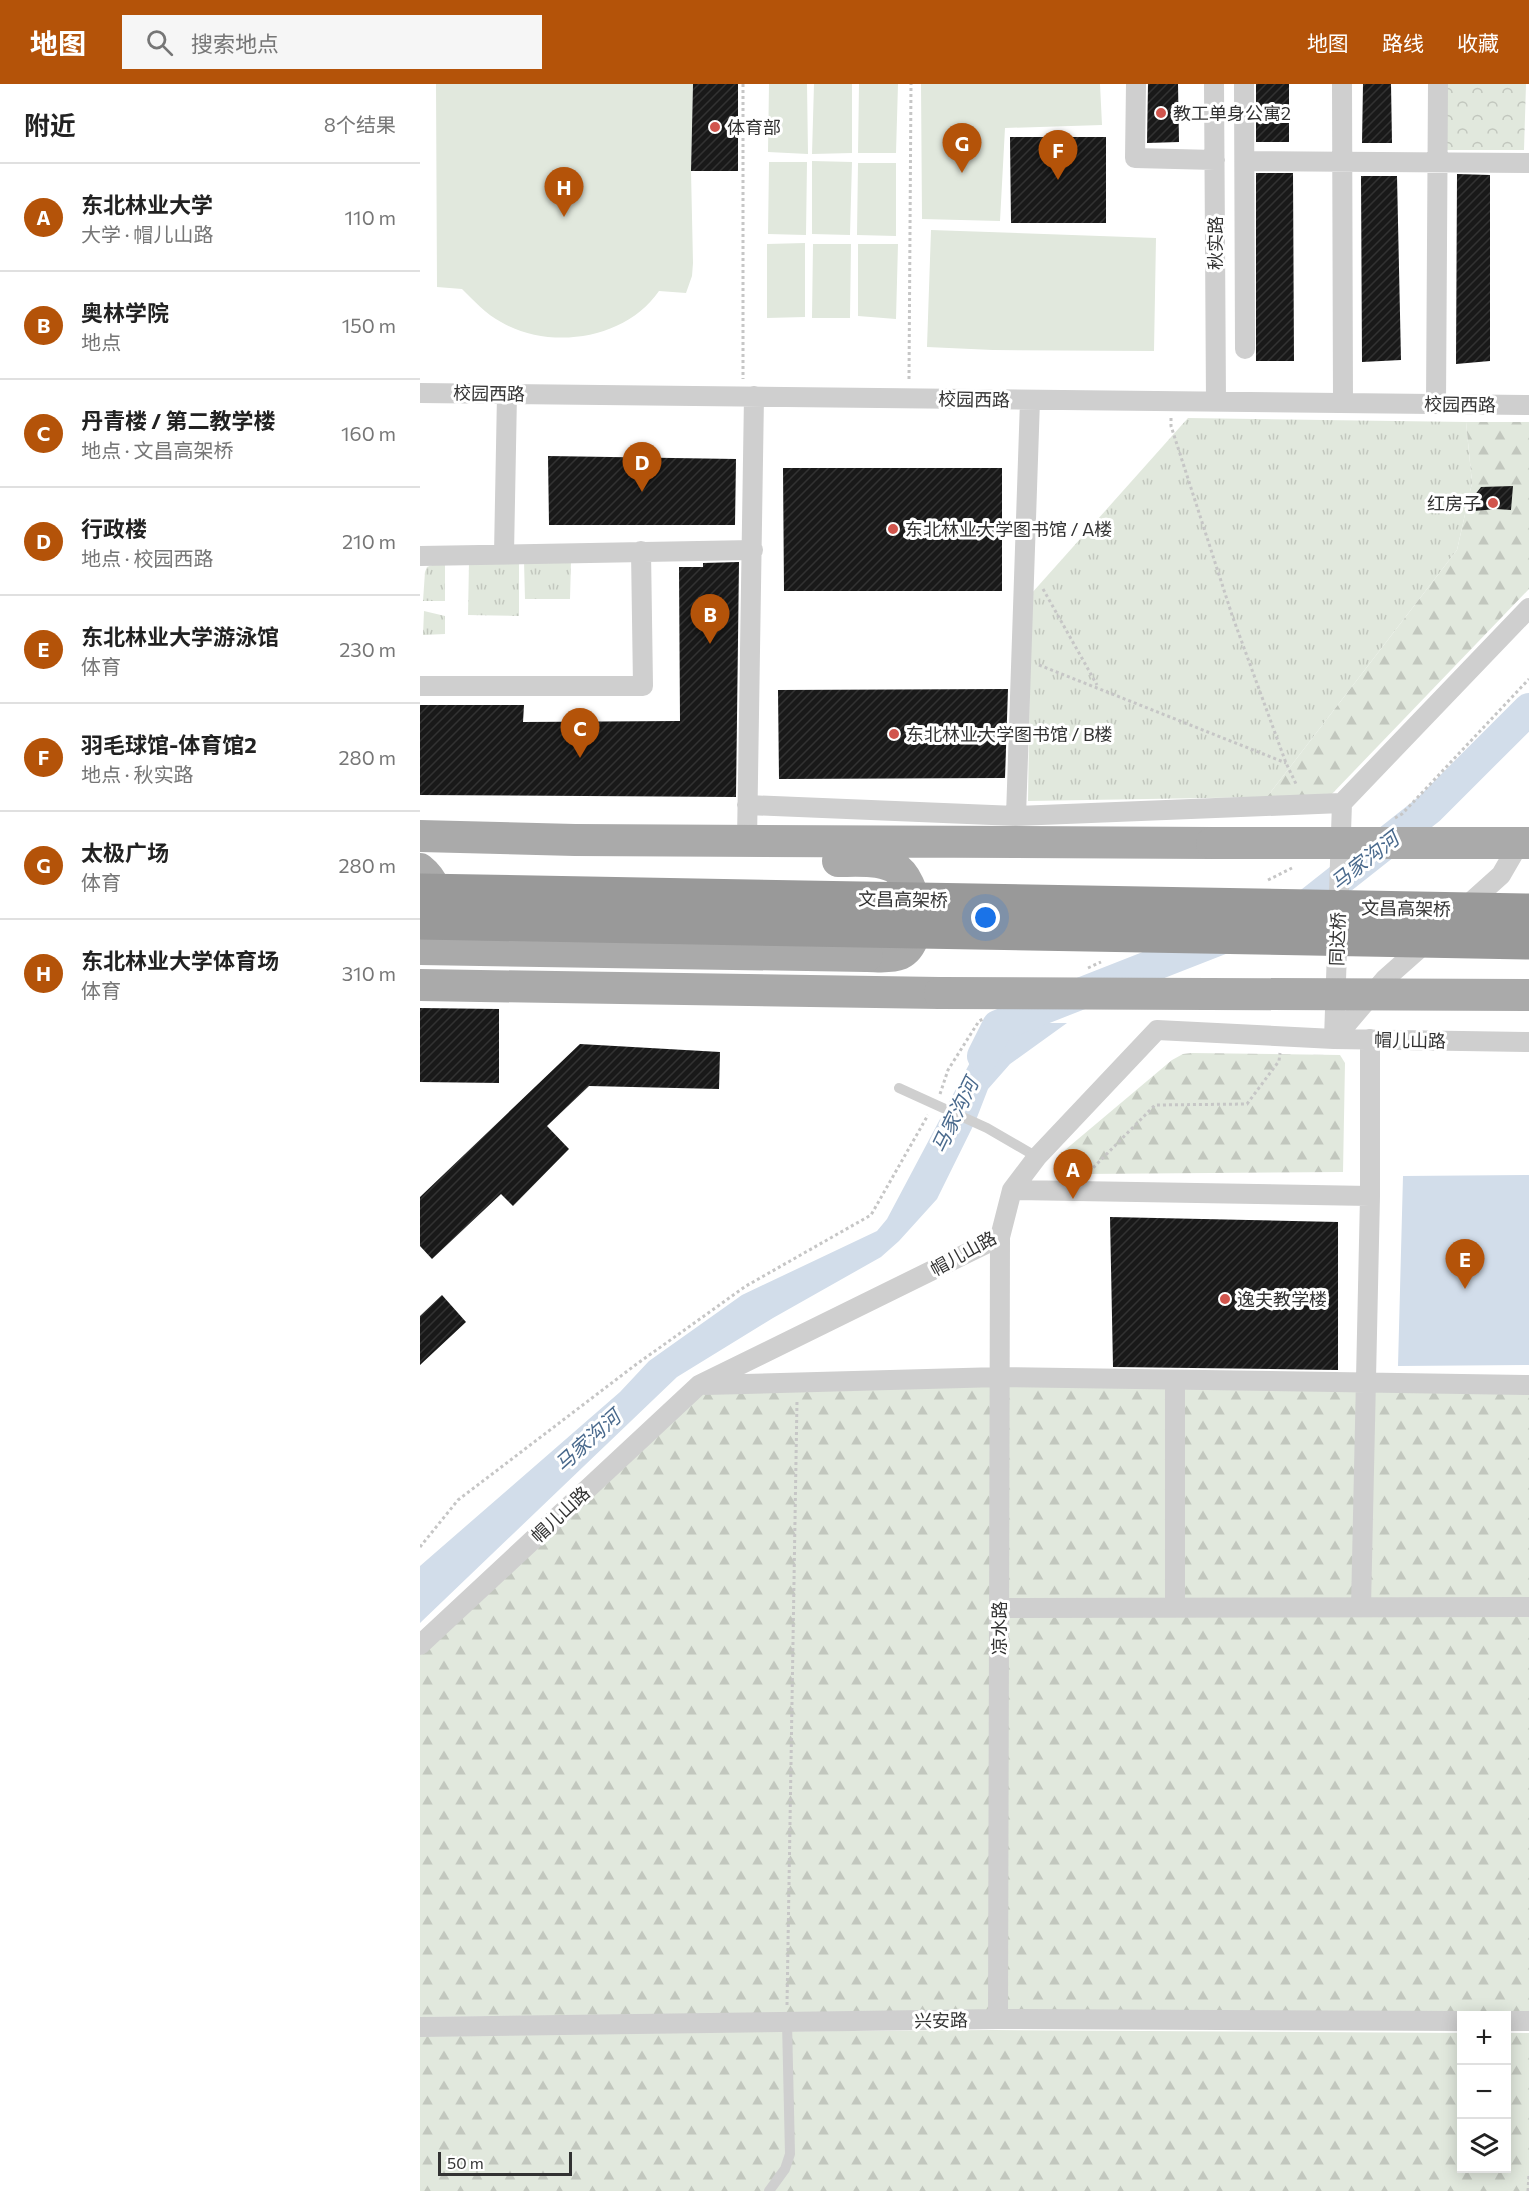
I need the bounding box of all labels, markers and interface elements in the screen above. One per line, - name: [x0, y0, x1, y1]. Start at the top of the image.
- search box: [122, 15, 542, 69]
- text: 地图: [30, 26, 86, 60]
- icon: search: [143, 26, 176, 59]
- text: 搜索地点: [191, 30, 279, 57]
- text: 地图: [1307, 30, 1349, 55]
- text: 路线: [1382, 30, 1424, 55]
- text: 收藏: [1457, 30, 1499, 55]
- place label: 教工单身公寓2: [1173, 102, 1291, 124]
- marker: 教工单身公寓2: [1154, 106, 1168, 120]
- text: 附近: [24, 109, 76, 140]
- text: 8个结果: [324, 112, 396, 136]
- place label: 体育部: [727, 116, 781, 138]
- marker: 体育部: [708, 120, 722, 134]
- pin: G: [942, 124, 982, 173]
- pin: F: [1038, 130, 1078, 180]
- pin: H: [544, 168, 584, 217]
- text: 东北林业大学: [81, 191, 213, 218]
- text: A: [36, 205, 51, 229]
- text: 110 m: [345, 205, 396, 229]
- street label: 秋实路: [1204, 216, 1226, 270]
- text: 大学 · 帽儿山路: [81, 222, 213, 246]
- text: 奥林学院: [81, 299, 169, 326]
- text: B: [37, 313, 50, 337]
- text: 150 m: [342, 313, 396, 337]
- text: 地点: [81, 330, 121, 354]
- street label: 校园西路: [453, 381, 525, 405]
- street label: 校园西路: [938, 387, 1010, 411]
- street label: 校园西路: [1424, 392, 1496, 416]
- text: 丹青楼 / 第二教学楼: [81, 407, 275, 434]
- text: C: [37, 421, 50, 445]
- text: 160 m: [341, 421, 396, 445]
- text: 地点 · 文昌高架桥: [81, 438, 233, 462]
- pin: D: [622, 442, 662, 492]
- place label: 红房子: [1427, 492, 1481, 514]
- marker: 红房子: [1486, 496, 1500, 510]
- text: 行政楼: [81, 515, 147, 542]
- place label: 东北林业大学图书馆 / A楼: [905, 518, 1112, 540]
- marker: 东北林业大学图书馆 / A楼: [886, 522, 900, 536]
- text: D: [36, 529, 51, 553]
- text: 210 m: [342, 529, 396, 553]
- text: 地点 · 校园西路: [81, 546, 213, 570]
- pin: B: [690, 594, 730, 644]
- text: 东北林业大学游泳馆: [81, 623, 279, 650]
- text: E: [38, 637, 49, 661]
- text: 230 m: [339, 637, 396, 661]
- text: 体育: [81, 654, 121, 678]
- pin: C: [560, 708, 600, 758]
- place label: 东北林业大学图书馆 / B楼: [906, 723, 1113, 745]
- marker: 东北林业大学图书馆 / B楼: [887, 727, 901, 741]
- text: 羽毛球馆-体育馆2: [81, 731, 257, 758]
- text: F: [38, 745, 49, 769]
- text: 280 m: [338, 745, 396, 769]
- text: 地点 · 秋实路: [81, 762, 193, 786]
- water label: 马家沟河: [1325, 823, 1406, 894]
- text: 太极广场: [81, 839, 169, 866]
- text: G: [36, 853, 51, 877]
- text: 280 m: [338, 853, 396, 877]
- text: 体育: [81, 870, 121, 894]
- street label: 文昌高架桥: [858, 887, 948, 911]
- street label: 文昌高架桥: [1361, 896, 1451, 920]
- your location: [971, 903, 1000, 932]
- street label: 同达桥: [1325, 912, 1349, 966]
- text: 东北林业大学体育场: [81, 947, 279, 974]
- text: H: [36, 961, 51, 985]
- text: 310 m: [342, 961, 396, 985]
- text: 体育: [81, 978, 121, 1002]
- street label: 帽儿山路: [1374, 1028, 1446, 1052]
- water label: 马家沟河: [926, 1070, 984, 1156]
- pin: A: [1054, 1150, 1092, 1199]
- street label: 帽儿山路: [926, 1226, 1000, 1280]
- pin: E: [1446, 1240, 1484, 1289]
- place label: 逸夫教学楼: [1237, 1288, 1327, 1310]
- marker: 逸夫教学楼: [1218, 1292, 1232, 1306]
- water label: 马家沟河: [549, 1402, 628, 1476]
- street label: 帽儿山路: [526, 1481, 594, 1547]
- street label: 凉水路: [988, 1601, 1010, 1655]
- street label: 兴安路: [914, 2009, 968, 2031]
- map controls: [1457, 2011, 1511, 2173]
- button: +: [1457, 2011, 1511, 2065]
- button: −: [1457, 2065, 1511, 2119]
- button: layers: [1457, 2119, 1511, 2173]
- scale bar: [438, 2149, 572, 2176]
- text: 50 m: [447, 2153, 484, 2172]

